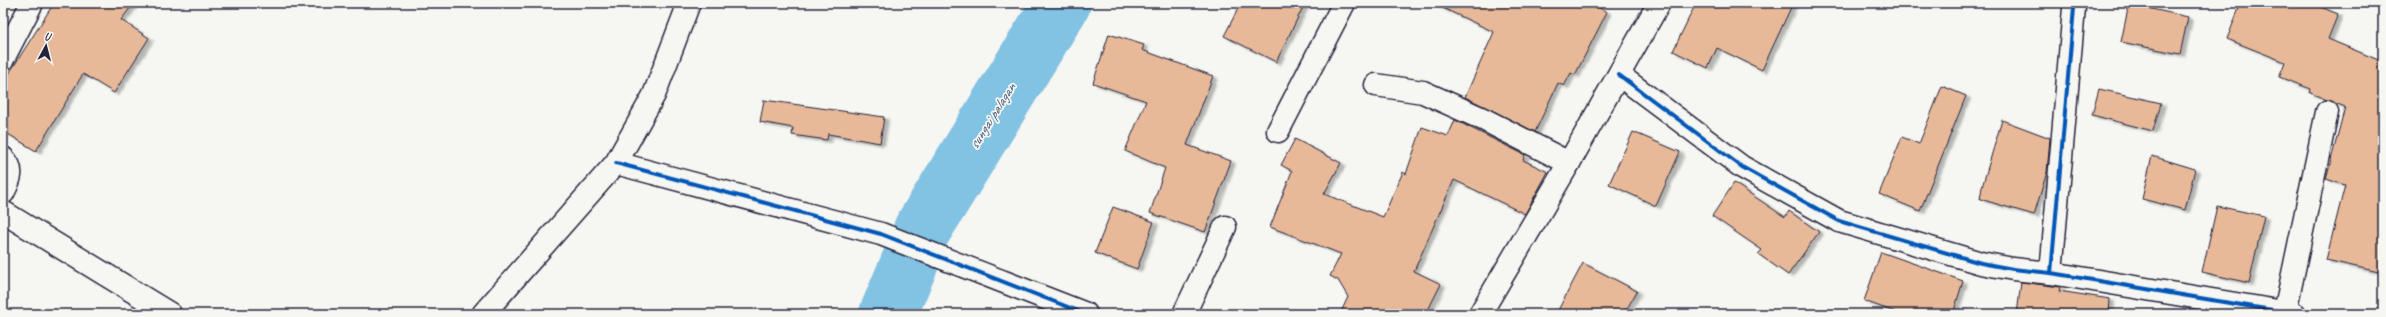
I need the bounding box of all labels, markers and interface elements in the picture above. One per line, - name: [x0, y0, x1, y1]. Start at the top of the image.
- north arrow: [26, 26, 66, 66]
- text: U: [44, 29, 53, 44]
- water label: sungai palagan: [965, 79, 1021, 153]

